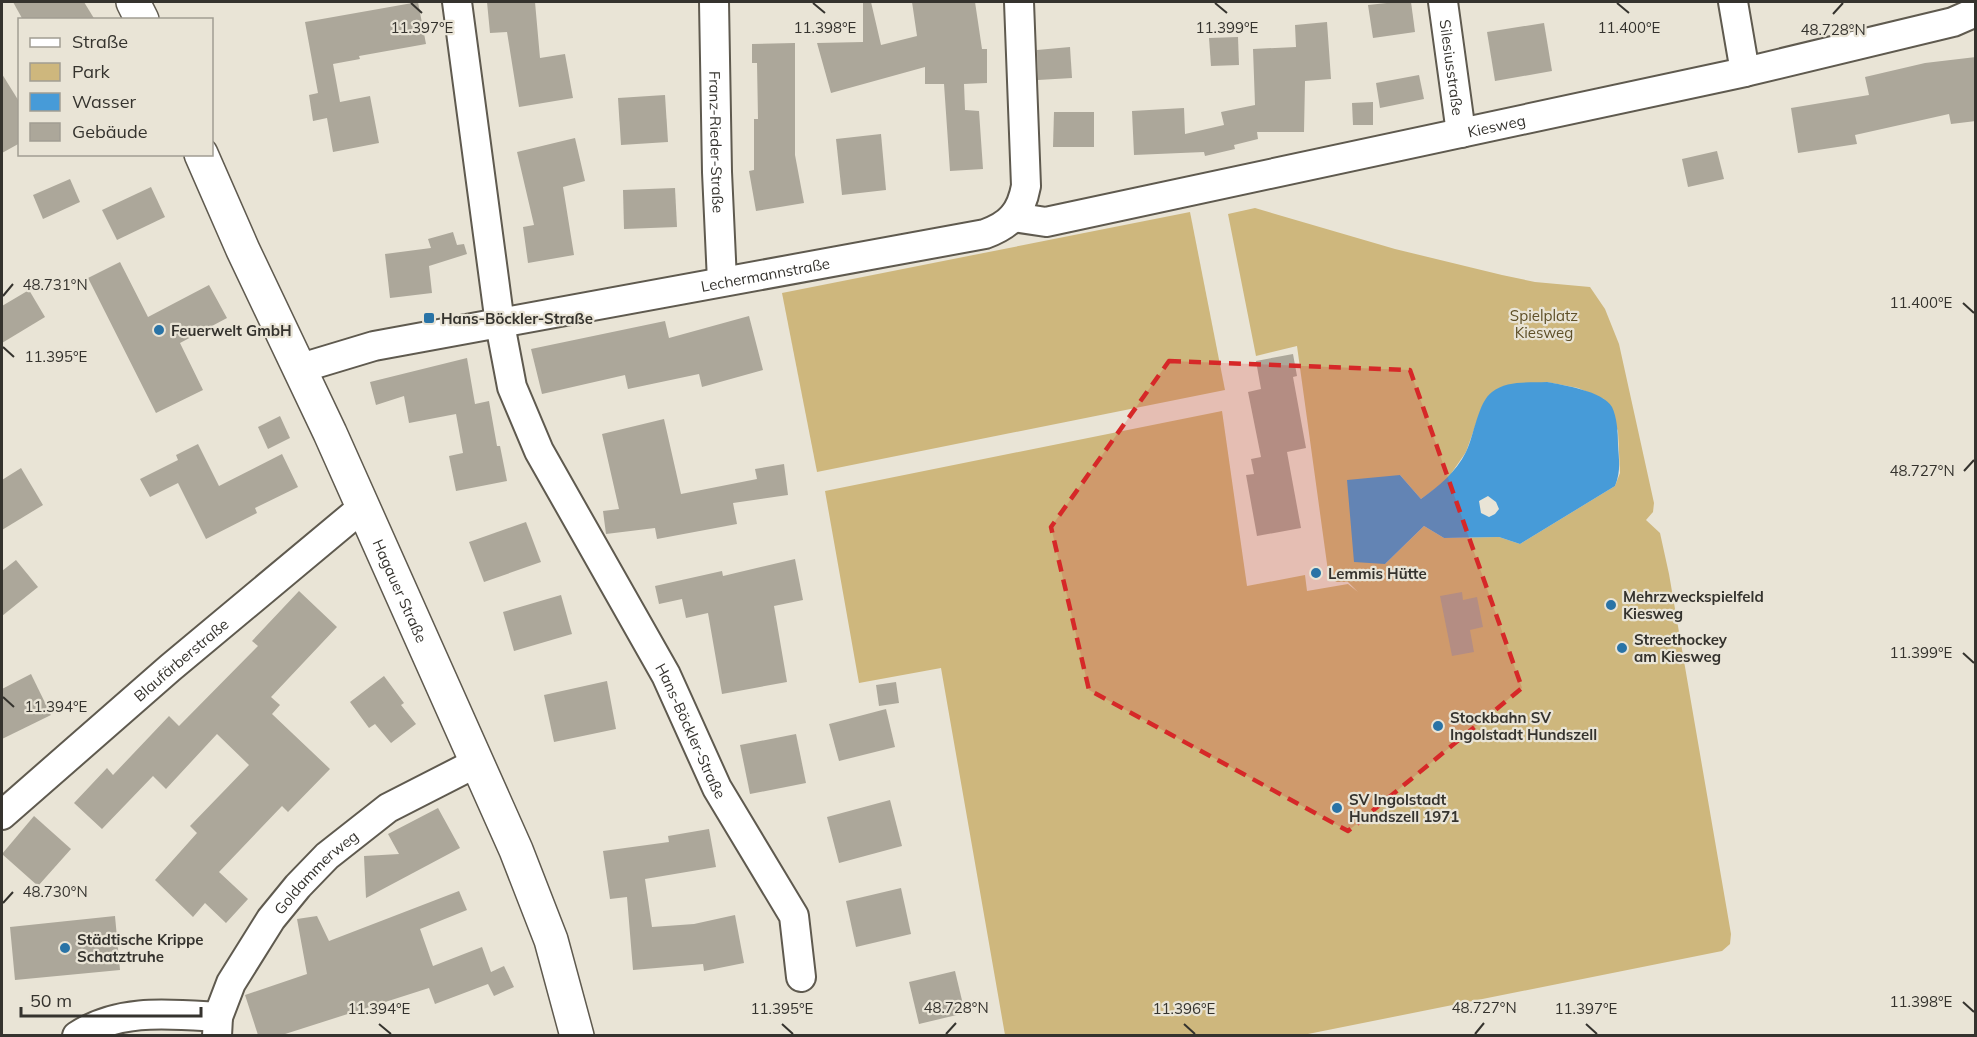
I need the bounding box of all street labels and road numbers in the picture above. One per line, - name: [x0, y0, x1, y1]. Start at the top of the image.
- street label: Silesiusstraße: [1436, 18, 1468, 117]
- street label: Franz-Rieder-Straße: [706, 71, 728, 214]
- street label: Kiesweg: [1466, 110, 1527, 141]
- street label: Lechermannstraße: [699, 253, 831, 295]
- street label: Hagauer Straße: [369, 536, 432, 645]
- street label: Blaufärberstraße: [130, 614, 232, 705]
- street label: Hans-Böckler-Straße: [652, 660, 731, 802]
- street label: Goldammerweg: [269, 826, 362, 918]

